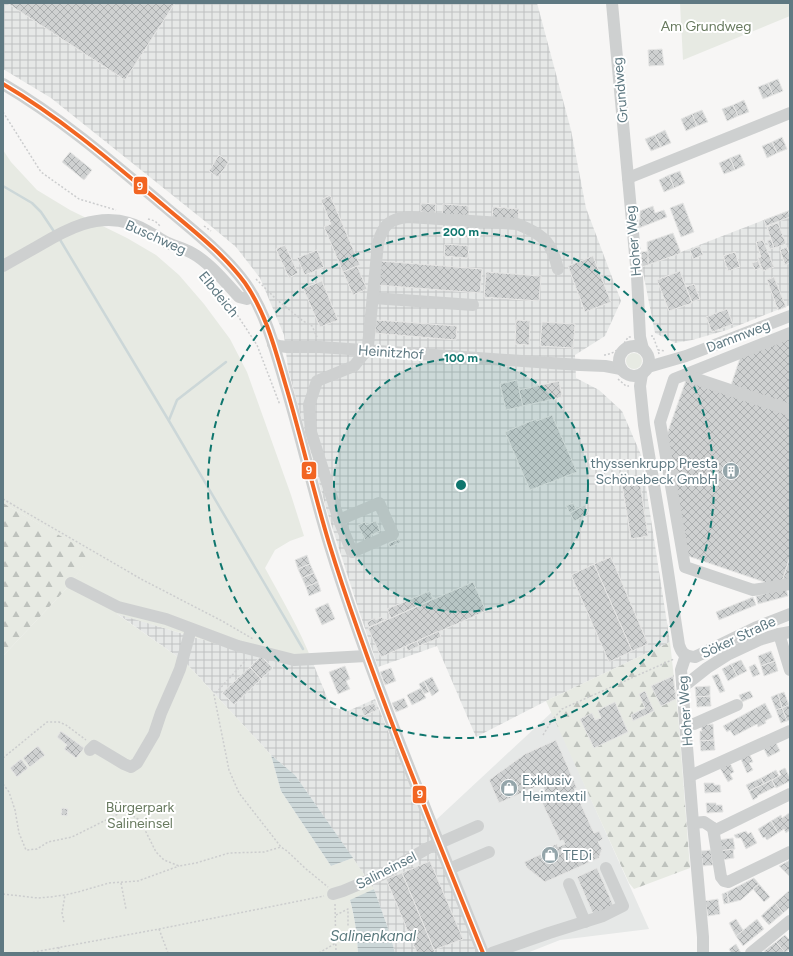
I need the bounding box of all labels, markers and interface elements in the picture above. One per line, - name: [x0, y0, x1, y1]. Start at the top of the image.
- park label: Am Grundweg: [661, 18, 751, 35]
- street label: Grundweg: [609, 56, 632, 124]
- line badge: 9: [133, 176, 148, 195]
- text: 9: [137, 180, 143, 193]
- street label: Hoher Weg: [622, 205, 645, 277]
- street label: Buschweg: [123, 217, 189, 258]
- text: 200 m: [443, 225, 479, 239]
- street label: Elbdeich: [195, 268, 242, 321]
- street label: Dammweg: [704, 316, 773, 356]
- street label: Heinitzhof: [358, 342, 425, 363]
- text: 100 m: [444, 351, 478, 365]
- place label: thyssenkrupp Presta Schönebeck GmbH: [590, 455, 718, 488]
- line badge: 9: [301, 461, 317, 480]
- building icon: thyssenkrupp Presta Schönebeck GmbH: [721, 461, 741, 481]
- text: 9: [306, 464, 312, 477]
- centre of rings: [454, 478, 468, 492]
- street label: Söker Straße: [698, 613, 779, 662]
- street label: Hoher Weg: [675, 675, 696, 747]
- place label: Exklusiv Heimtextil: [522, 772, 586, 805]
- shop icon: Exklusiv Heimtextil: [499, 778, 519, 798]
- line badge: 9: [412, 785, 427, 804]
- text: 9: [417, 788, 423, 801]
- park label: Bürgerpark Salineinsel: [106, 799, 175, 832]
- shop icon: TEDi: [540, 845, 560, 865]
- place label: TEDi: [563, 847, 592, 864]
- street label: Salineinsel: [353, 848, 419, 893]
- water label: Salinenkanal: [330, 927, 417, 945]

